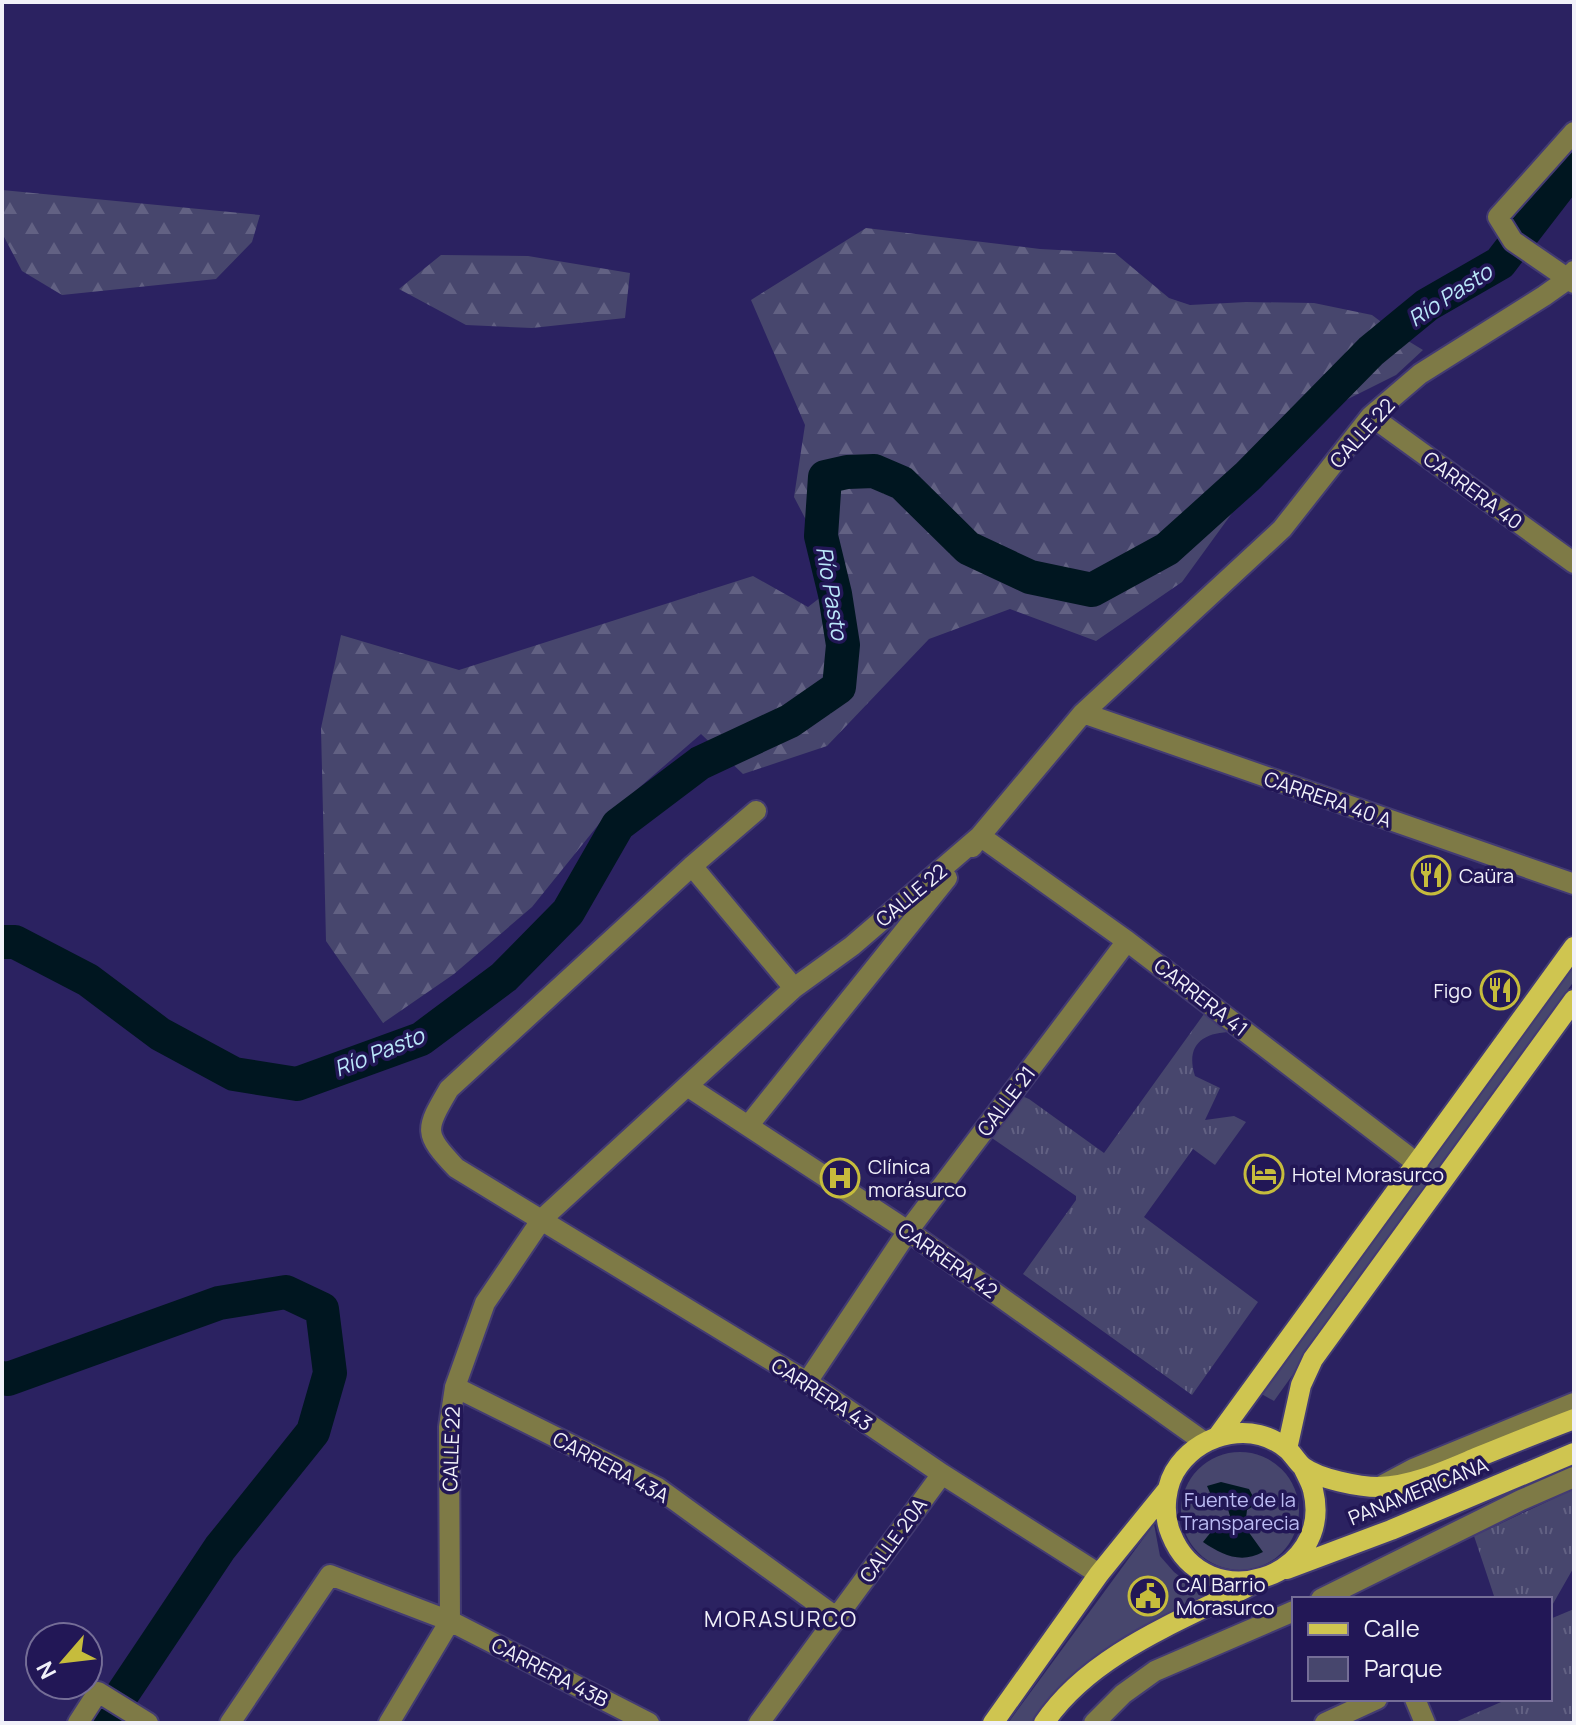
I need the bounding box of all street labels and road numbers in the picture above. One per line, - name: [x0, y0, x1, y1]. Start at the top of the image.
- street label: CALLE 22: [1323, 392, 1401, 474]
- street label: CARRERA 40: [1418, 445, 1528, 535]
- street label: CARRERA 40 A: [1261, 765, 1396, 834]
- street label: CALLE 22: [870, 857, 952, 933]
- street label: CARRERA 41: [1149, 952, 1253, 1042]
- street label: CALLE 21: [971, 1060, 1041, 1142]
- street label: CARRERA 42: [893, 1216, 1003, 1304]
- street label: CARRERA 43: [766, 1351, 878, 1437]
- street label: CALLE 22: [436, 1406, 466, 1492]
- street label: CARRERA 43A: [548, 1425, 674, 1509]
- street label: PANAMERICANA: [1344, 1451, 1492, 1531]
- street label: CALLE 20A: [853, 1492, 933, 1588]
- street label: CARRERA 43B: [487, 1631, 613, 1713]

